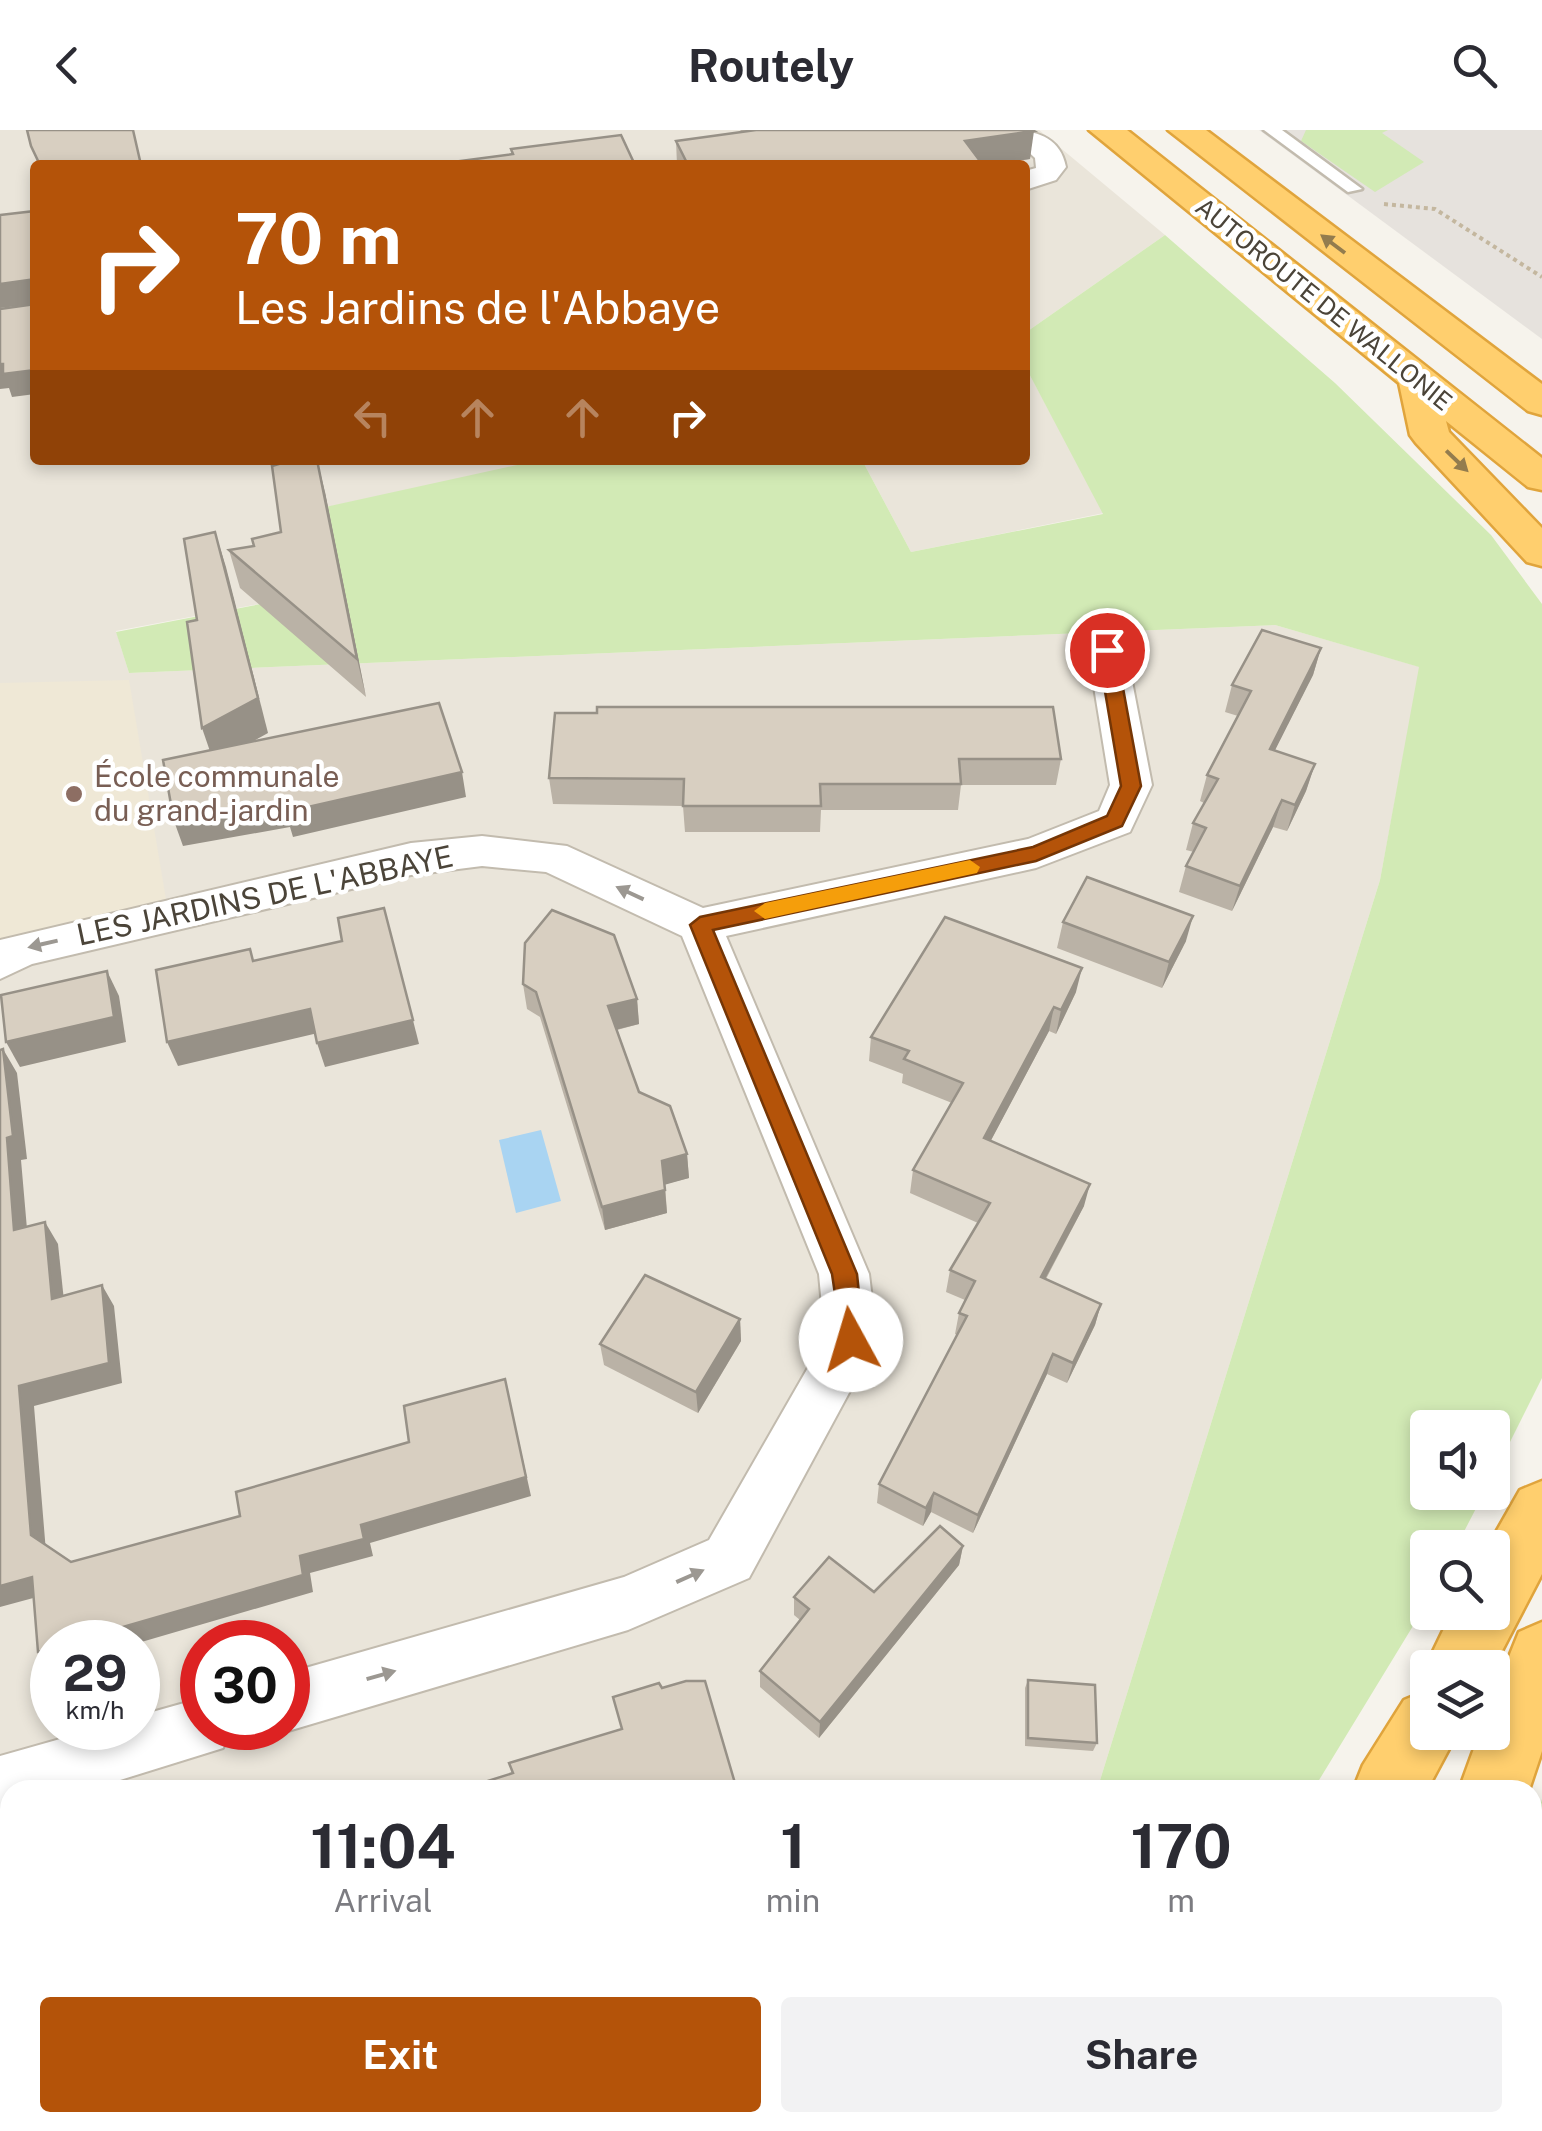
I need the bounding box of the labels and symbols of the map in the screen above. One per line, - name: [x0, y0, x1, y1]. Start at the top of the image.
- street label: AUTOROUTE DE WALLONIE: [1190, 191, 1458, 417]
- one-way arrow: [1320, 234, 1346, 254]
- one-way arrow: [1444, 449, 1468, 472]
- pin: [1065, 608, 1150, 693]
- place label: École communale du grand-jardin: [94, 758, 339, 828]
- marker: École communale du grand-jardin: [63, 783, 85, 805]
- street label: LES JARDINS DE L'ABBAYE: [73, 838, 456, 953]
- one-way arrow: [615, 884, 644, 901]
- one-way arrow: [27, 937, 58, 952]
- position arrow: [799, 1288, 903, 1392]
- one-way arrow: [675, 1568, 705, 1584]
- speed limit sign: 30: [180, 1620, 310, 1750]
- one-way arrow: [366, 1667, 397, 1682]

